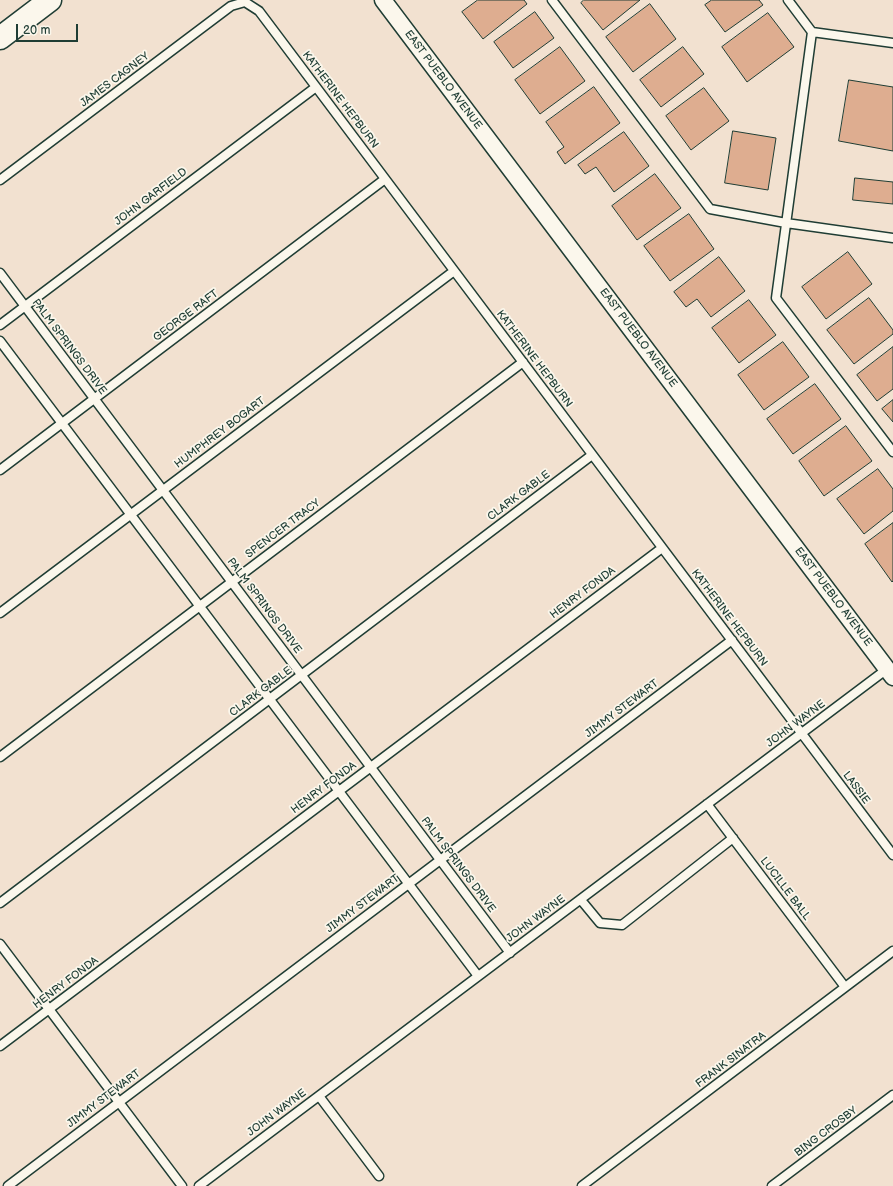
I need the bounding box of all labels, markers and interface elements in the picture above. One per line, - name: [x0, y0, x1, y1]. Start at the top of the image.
- scale bar: [18, 16, 80, 42]
- text: 20 m: [23, 23, 50, 38]
- street label: EAST PUEBLO AVENUE: [401, 28, 485, 132]
- street label: KATHERINE HEPBURN: [299, 49, 381, 151]
- street label: JAMES CAGNEY: [78, 50, 152, 110]
- street label: JOHN GARFIELD: [112, 165, 190, 229]
- street label: EAST PUEBLO AVENUE: [596, 286, 680, 390]
- street label: GEORGE RAFT: [151, 287, 221, 345]
- street label: PALM SPRINGS DRIVE: [29, 297, 109, 397]
- street label: KATHERINE HEPBURN: [493, 308, 575, 410]
- street label: HUMPHREY BOGART: [172, 395, 268, 471]
- street label: CLARK GABLE: [485, 468, 553, 524]
- street label: SPENCER TRACY: [243, 497, 323, 561]
- street label: EAST PUEBLO AVENUE: [791, 545, 875, 649]
- street label: PALM SPRINGS DRIVE: [224, 556, 304, 656]
- street label: HENRY FONDA: [548, 564, 618, 622]
- street label: KATHERINE HEPBURN: [688, 567, 770, 669]
- street label: CLARK GABLE: [227, 664, 295, 720]
- street label: JIMMY STEWART: [583, 677, 661, 741]
- street label: JOHN WAYNE: [764, 698, 828, 750]
- street label: HENRY FONDA: [289, 759, 359, 817]
- street label: LASSIE: [840, 769, 872, 807]
- street label: PALM SPRINGS DRIVE: [418, 815, 498, 915]
- street label: LUCILLE BALL: [757, 855, 813, 923]
- street label: JIMMY STEWART: [324, 872, 402, 936]
- street label: JOHN WAYNE: [504, 893, 568, 945]
- street label: HENRY FONDA: [31, 954, 101, 1012]
- street label: FRANK SINATRA: [693, 1029, 769, 1091]
- street label: JIMMY STEWART: [65, 1067, 143, 1131]
- street label: JOHN WAYNE: [245, 1087, 309, 1139]
- street label: BING CROSBY: [792, 1104, 860, 1160]

